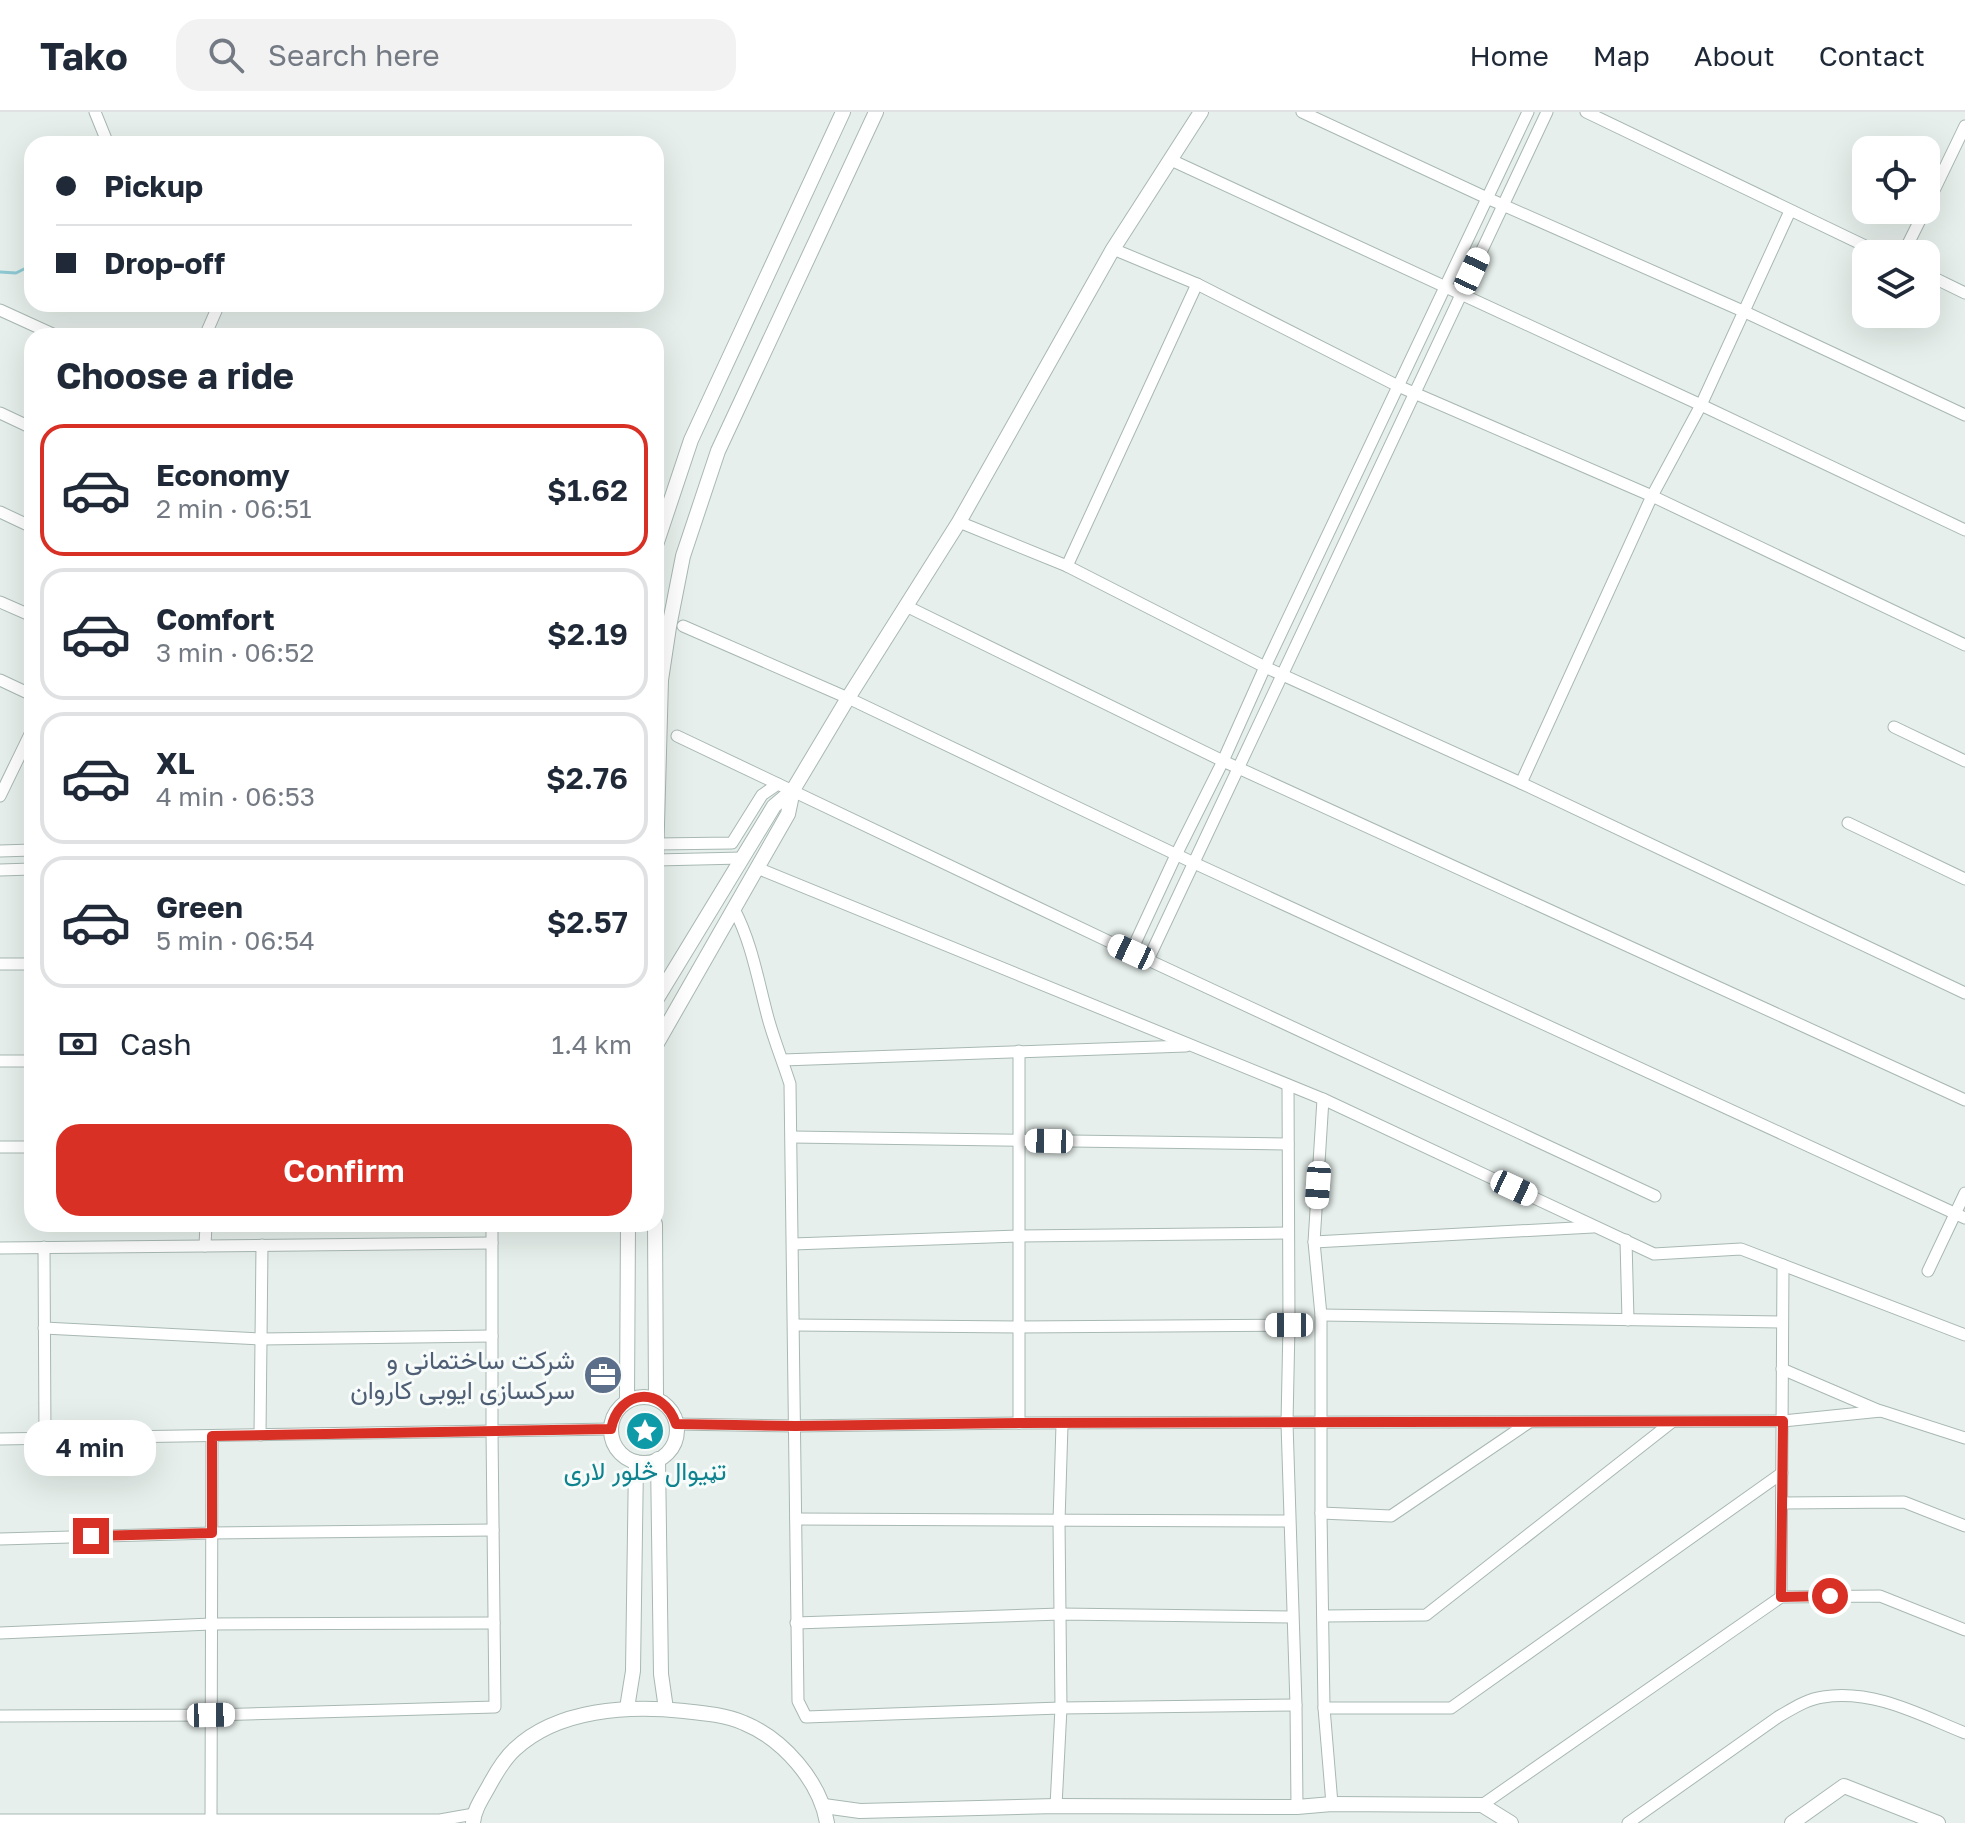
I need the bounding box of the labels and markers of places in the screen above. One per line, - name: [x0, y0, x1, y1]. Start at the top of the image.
- place label: شرکت ساختمانی و سرکسازی ایوبی کاروان: [350, 1344, 575, 1406]
- office icon: شرکت ساختمانی و سرکسازی ایوبی کاروان: [582, 1354, 624, 1396]
- place icon: تڼیوال څلور لاری: [624, 1410, 666, 1452]
- place label: تڼیوال څلور لاری: [564, 1455, 727, 1487]

